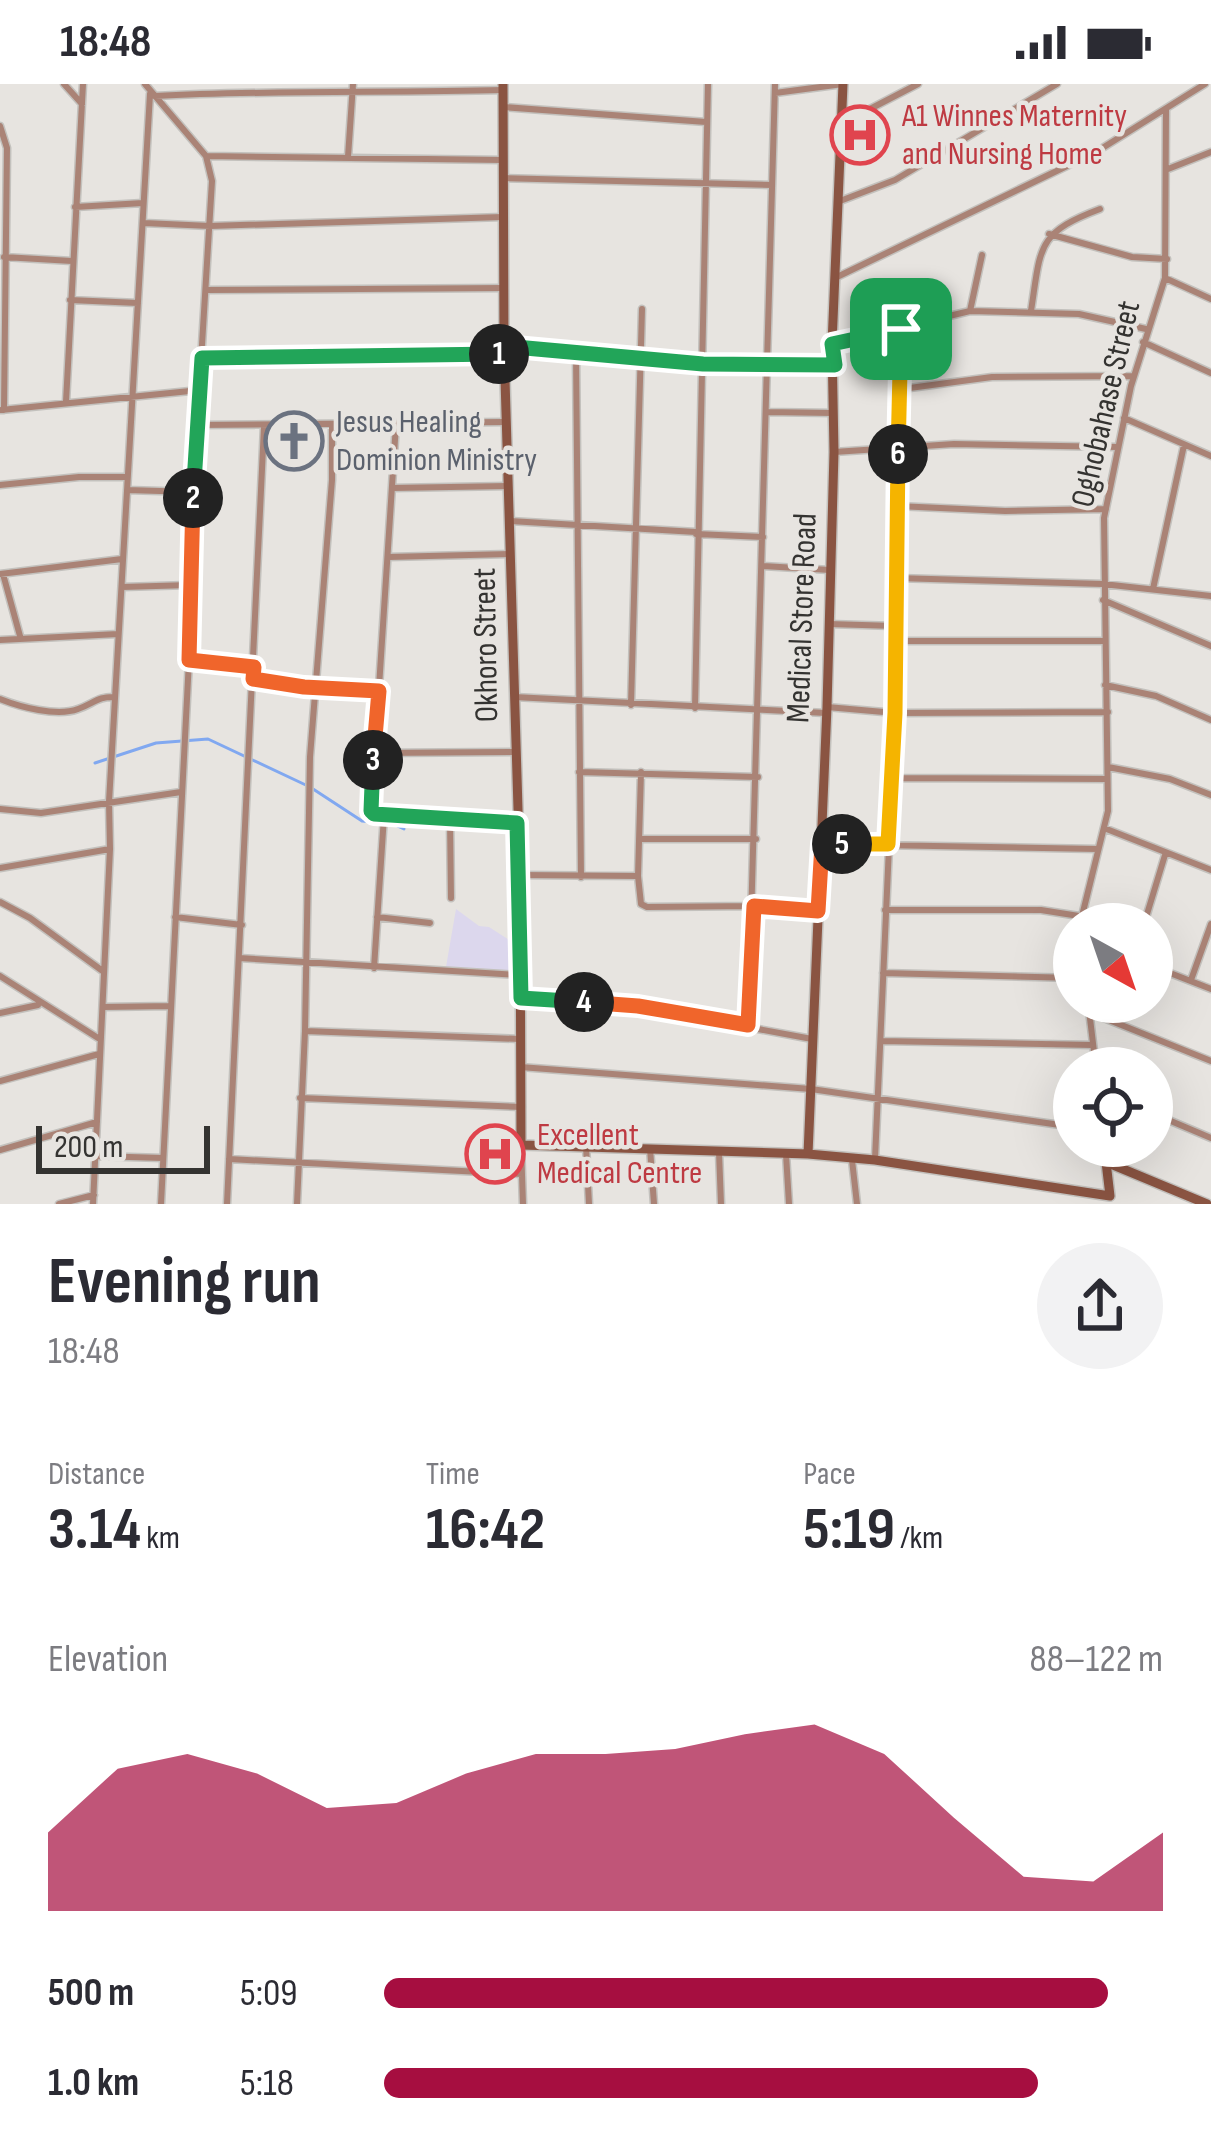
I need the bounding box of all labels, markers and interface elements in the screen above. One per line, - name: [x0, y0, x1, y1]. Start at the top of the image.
- text: 18:48: [60, 15, 151, 70]
- place label: A1 Winnes Maternity and Nursing Home: [901, 96, 1127, 174]
- hospital icon: A1 Winnes Maternity and Nursing Home: [829, 104, 891, 166]
- pin: [850, 278, 952, 380]
- icon: arrive: [868, 296, 934, 362]
- street label: Oghobahase Street: [1063, 297, 1149, 511]
- pin: 1: [469, 324, 529, 384]
- text: 1: [493, 334, 505, 374]
- place label: Jesus Healing Dominion Ministry: [335, 402, 537, 480]
- church icon: Jesus Healing Dominion Ministry: [263, 410, 325, 472]
- pin: 6: [868, 424, 928, 484]
- text: 6: [890, 434, 906, 474]
- pin: 2: [163, 468, 223, 528]
- text: 2: [186, 478, 200, 518]
- street label: Medical Store Road: [778, 513, 826, 723]
- street label: Okhoro Street: [465, 568, 507, 722]
- pin: 3: [343, 730, 403, 790]
- text: 3: [366, 740, 380, 780]
- pin: 5: [812, 814, 872, 874]
- text: 5: [835, 824, 849, 864]
- north arrow: [1053, 903, 1173, 1023]
- map controls: [1053, 903, 1173, 1167]
- pin: 4: [554, 972, 614, 1032]
- text: 4: [576, 982, 592, 1022]
- button: locate: [1053, 1047, 1173, 1167]
- place label: Excellent Medical Centre: [537, 1115, 702, 1193]
- scale bar: [36, 1120, 210, 1173]
- hospital icon: Excellent Medical Centre: [464, 1123, 526, 1185]
- text: 200 m: [54, 1127, 123, 1167]
- text: Evening run: [48, 1243, 321, 1322]
- button: share: [1037, 1243, 1163, 1369]
- text: 18:48: [48, 1328, 120, 1375]
- text: Distance: [48, 1454, 145, 1494]
- text: Time: [426, 1454, 480, 1494]
- text: Pace: [803, 1454, 856, 1494]
- text: 3.14: [48, 1494, 141, 1566]
- text: 16:42: [426, 1494, 545, 1566]
- text: 5:19: [803, 1494, 895, 1566]
- text: km: [141, 1518, 180, 1558]
- text: /km: [895, 1518, 943, 1558]
- text: Elevation: [48, 1636, 168, 1683]
- text: 88–122 m: [1030, 1636, 1163, 1683]
- text: 500 m: [48, 1970, 134, 2017]
- text: 5:09: [240, 1970, 298, 2017]
- text: 1.0 km: [48, 2060, 139, 2107]
- text: 5:18: [240, 2060, 294, 2107]

